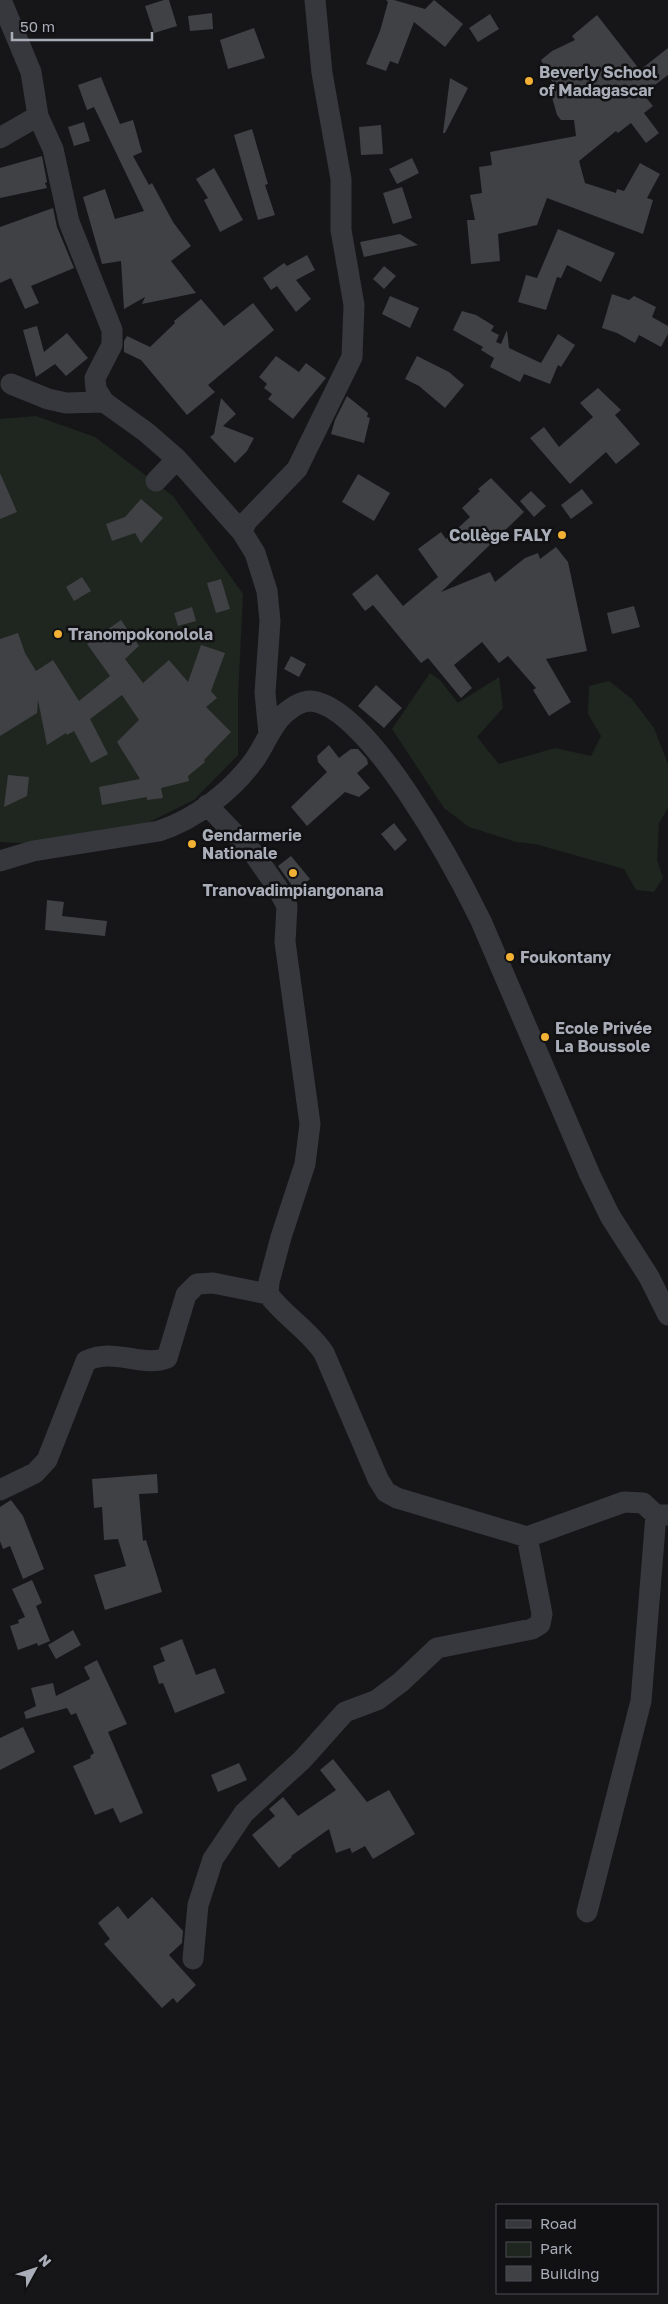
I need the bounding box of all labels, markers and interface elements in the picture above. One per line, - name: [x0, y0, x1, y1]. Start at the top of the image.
- scale bar: [12, 10, 152, 42]
- text: 50 m: [20, 17, 55, 35]
- place label: Beverly School of Madagascar: [539, 62, 658, 100]
- marker: Beverly School of Madagascar: [523, 75, 535, 87]
- place label: Collège FALY: [449, 525, 553, 545]
- marker: Collège FALY: [556, 529, 568, 541]
- place label: Tranompokonolola: [68, 624, 213, 644]
- marker: Tranompokonolola: [52, 628, 64, 640]
- place label: Gendarmerie Nationale: [202, 825, 302, 863]
- marker: Gendarmerie Nationale: [186, 838, 198, 850]
- marker: Tranovadimpiangonana: [287, 867, 299, 879]
- place label: Tranovadimpiangonana: [202, 880, 384, 900]
- place label: Foukontany: [520, 947, 612, 967]
- marker: Foukontany: [504, 951, 516, 963]
- place label: Ecole Privée La Boussole: [555, 1018, 652, 1056]
- marker: Ecole Privée La Boussole: [539, 1031, 551, 1043]
- legend: [496, 2204, 658, 2294]
- text: Road: [540, 2214, 577, 2232]
- text: Park: [540, 2239, 573, 2257]
- north arrow: [10, 2244, 60, 2294]
- text: N: [35, 2251, 55, 2270]
- text: Building: [540, 2264, 600, 2282]

